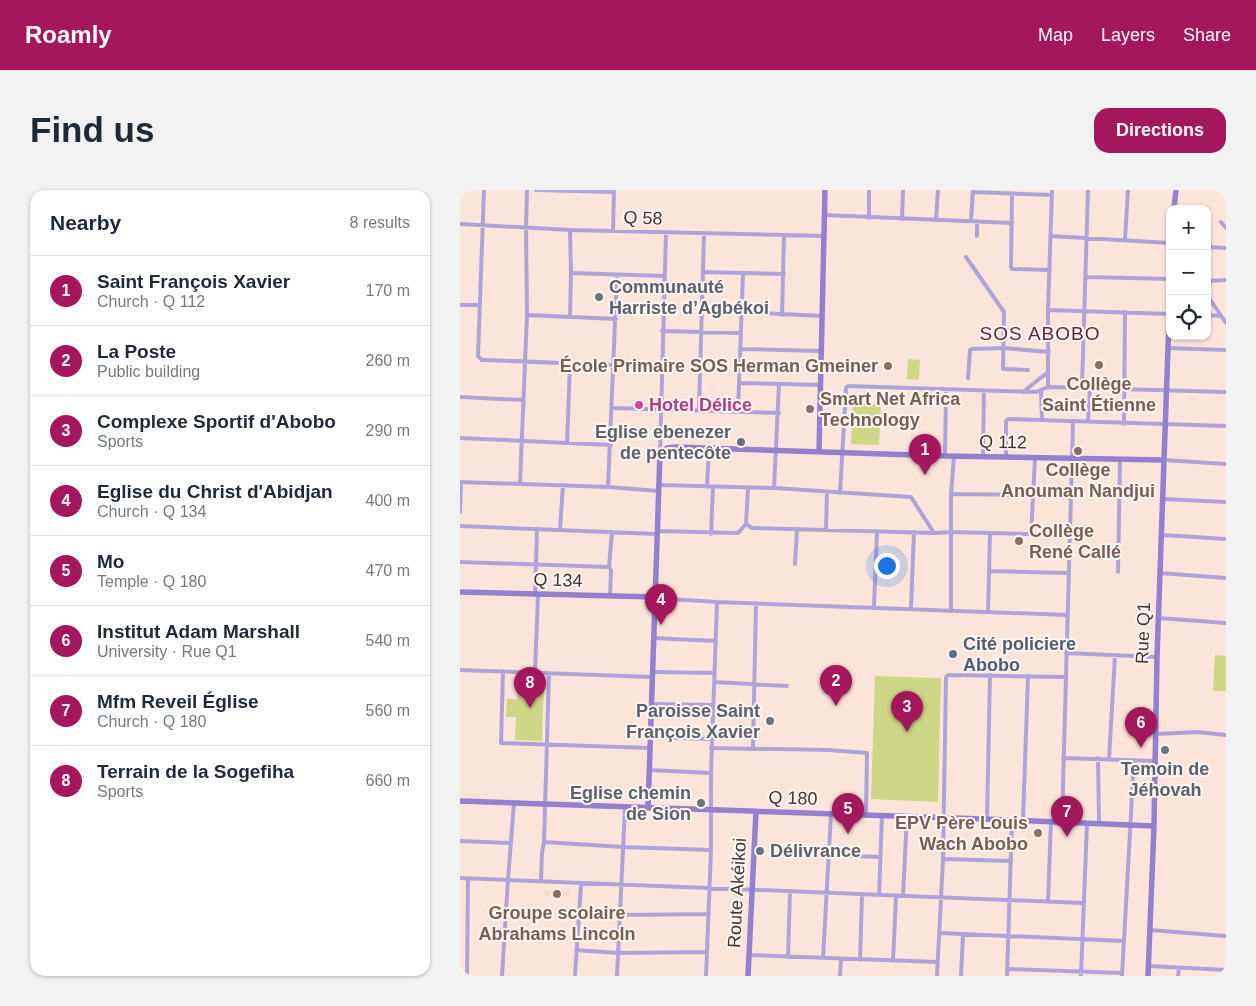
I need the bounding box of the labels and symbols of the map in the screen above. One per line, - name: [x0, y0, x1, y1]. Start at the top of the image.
- street label: Q 58: [623, 207, 663, 229]
- place label: Communauté Harriste d’Agbékoi: [609, 277, 769, 318]
- marker: Communauté Harriste d’Agbékoi: [593, 291, 605, 303]
- district label: SOS ABOBO: [980, 323, 1100, 344]
- place label: École Primaire SOS Herman Gmeiner: [560, 355, 878, 376]
- marker: Collège Saint Étienne: [1093, 359, 1105, 371]
- marker: École Primaire SOS Herman Gmeiner: [882, 360, 894, 372]
- place label: Collège Saint Étienne: [1042, 374, 1156, 415]
- place label: Smart Net Africa Technology: [820, 389, 961, 430]
- place label: Hotel Délice: [649, 395, 752, 415]
- marker: Hotel Délice: [633, 399, 645, 411]
- marker: Smart Net Africa Technology: [804, 403, 816, 415]
- place label: Eglise ebenezer de pentecôte: [595, 422, 731, 463]
- street label: Q 112: [979, 432, 1027, 452]
- pin: 1: [909, 434, 941, 475]
- marker: Eglise ebenezer de pentecôte: [735, 436, 747, 448]
- marker: Collège Anouman Nandjui: [1072, 445, 1084, 457]
- place label: Collège Anouman Nandjui: [1001, 460, 1155, 501]
- place label: Collège René Callé: [1029, 521, 1121, 562]
- marker: Collège René Callé: [1013, 535, 1025, 547]
- your location: [874, 553, 900, 579]
- street label: Q 134: [533, 569, 583, 591]
- pin: 4: [645, 584, 677, 625]
- street label: Rue Q1: [1132, 602, 1154, 664]
- place label: Cité policiere Abobo: [963, 634, 1076, 675]
- marker: Cité policiere Abobo: [947, 648, 959, 660]
- pin: 2: [820, 665, 852, 706]
- pin: 8: [514, 667, 546, 708]
- pin: 3: [891, 691, 923, 732]
- place label: Paroisse Saint François Xavier: [626, 701, 760, 742]
- pin: 6: [1125, 707, 1157, 748]
- marker: Paroisse Saint François Xavier: [764, 715, 776, 727]
- marker: Temoin de Jéhovah: [1159, 744, 1171, 756]
- place label: Temoin de Jéhovah: [1121, 759, 1209, 800]
- place label: Eglise chemin de Sion: [570, 783, 691, 824]
- street label: Q 180: [768, 787, 818, 809]
- pin: 5: [832, 793, 864, 834]
- pin: 7: [1051, 796, 1083, 837]
- marker: Eglise chemin de Sion: [695, 797, 707, 809]
- place label: EPV Père Louis Wach Abobo: [895, 813, 1028, 854]
- marker: EPV Père Louis Wach Abobo: [1032, 827, 1044, 839]
- street label: Route Akéikoi: [724, 838, 750, 948]
- place label: Délivrance: [770, 841, 861, 861]
- marker: Délivrance: [754, 845, 766, 857]
- marker: Groupe scolaire Abrahams Lincoln: [551, 888, 563, 900]
- place label: Groupe scolaire Abrahams Lincoln: [478, 903, 636, 944]

